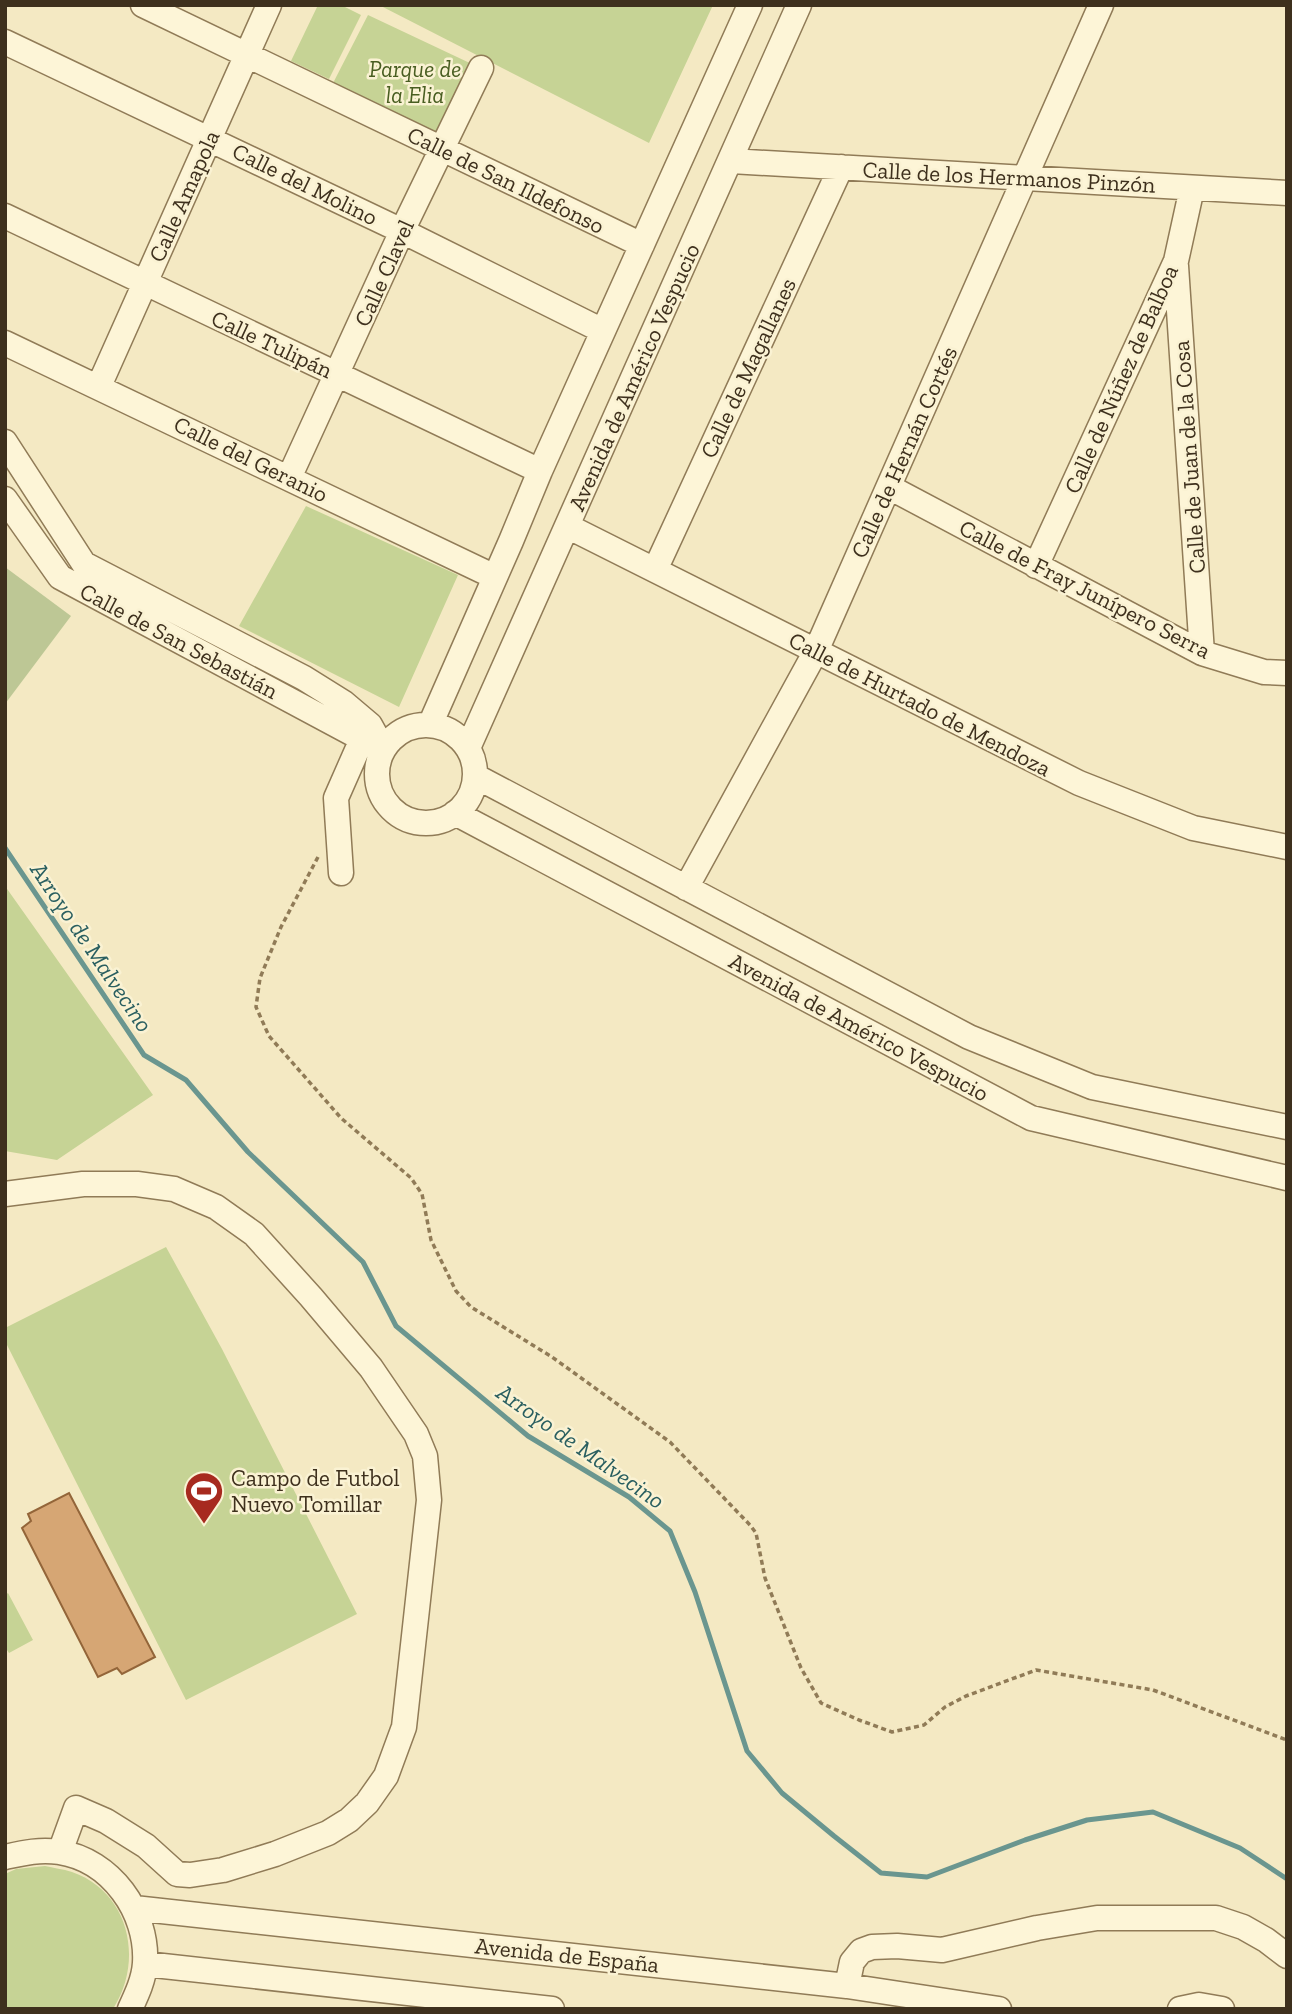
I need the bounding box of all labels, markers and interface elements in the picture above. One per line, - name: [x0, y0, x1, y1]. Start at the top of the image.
- park label: Parque de la Elia: [369, 55, 461, 109]
- street label: Calle de San Ildefonso: [403, 120, 609, 240]
- street label: Calle Amapola: [143, 126, 225, 266]
- street label: Calle del Molino: [228, 137, 382, 231]
- street label: Calle de los Hermanos Pinzón: [862, 155, 1156, 199]
- street label: Calle Clavel: [348, 215, 420, 331]
- street label: Avenida de Américo Vespucio: [562, 239, 706, 515]
- street label: Calle de Núñez de Balboa: [1058, 260, 1184, 498]
- street label: Calle de Magallanes: [694, 274, 802, 462]
- street label: Calle Tulipán: [207, 304, 337, 384]
- street label: Calle de Juan de la Cosa: [1167, 339, 1211, 575]
- street label: Calle de Hernán Cortés: [845, 342, 963, 562]
- street label: Calle del Geranio: [169, 410, 333, 508]
- street label: Calle de Fray Junípero Serra: [955, 513, 1215, 665]
- street label: Calle de San Sebastián: [75, 577, 283, 705]
- street label: Calle de Hurtado de Mendoza: [784, 626, 1056, 782]
- water label: Arroyo de Malvecino: [24, 856, 160, 1037]
- street label: Avenida de Américo Vespucio: [725, 947, 993, 1107]
- water label: Arroyo de Malvecino: [490, 1377, 671, 1515]
- place label: Campo de Futbol Nuevo Tomillar: [231, 1464, 400, 1518]
- sports icon: Campo de Futbol Nuevo Tomillar: [183, 1470, 225, 1525]
- street label: Avenida de España: [474, 1931, 660, 1979]

